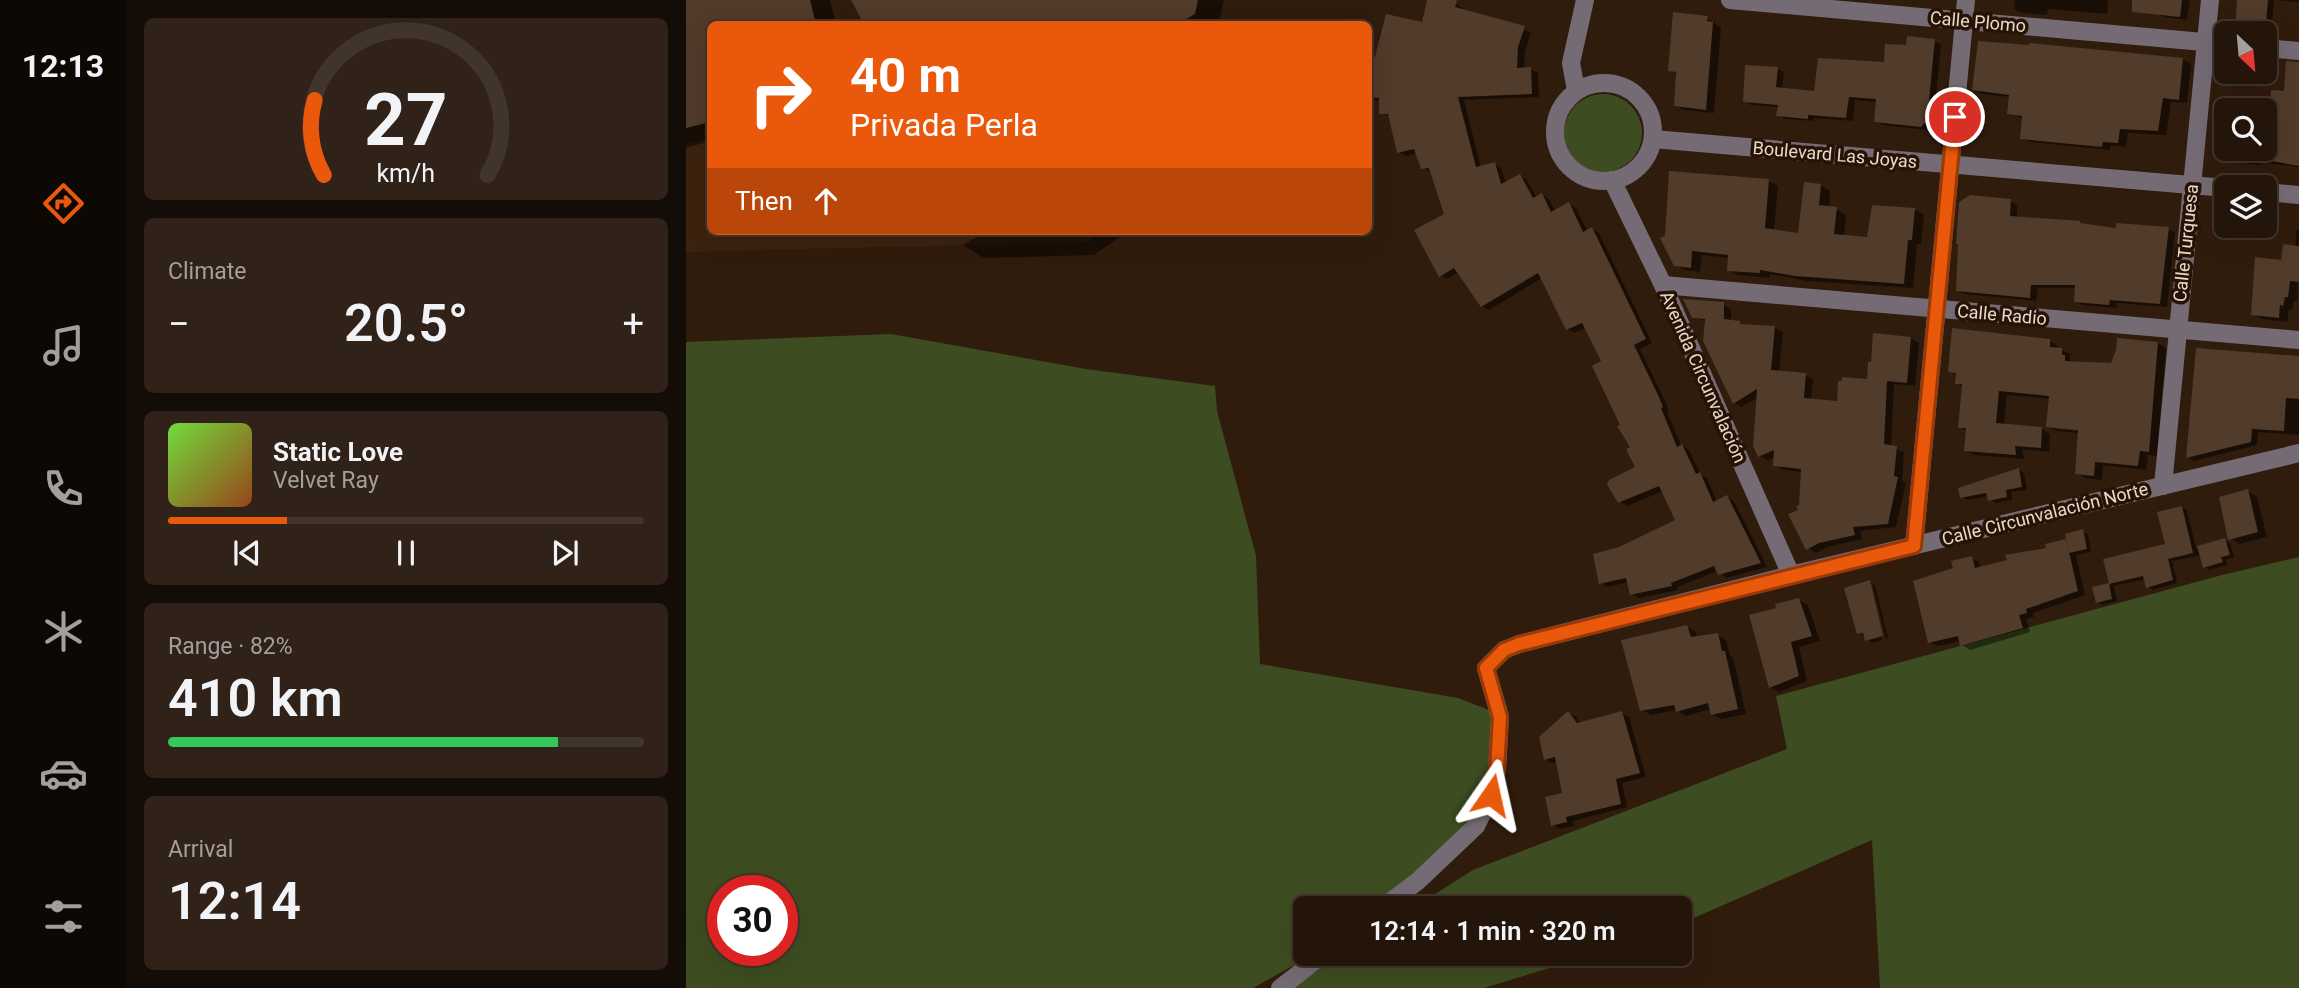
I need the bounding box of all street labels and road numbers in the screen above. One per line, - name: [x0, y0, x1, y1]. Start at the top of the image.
- street label: Calle Plomo: [1929, 7, 2027, 36]
- street label: Boulevard Las Joyas: [1752, 137, 1918, 172]
- street label: Calle Turquesa: [2169, 183, 2202, 303]
- street label: Avenida Circunvalación: [1656, 288, 1751, 466]
- street label: Calle Radio: [1956, 300, 2048, 329]
- street label: Calle Circunvalación Norte: [1940, 478, 2150, 549]

